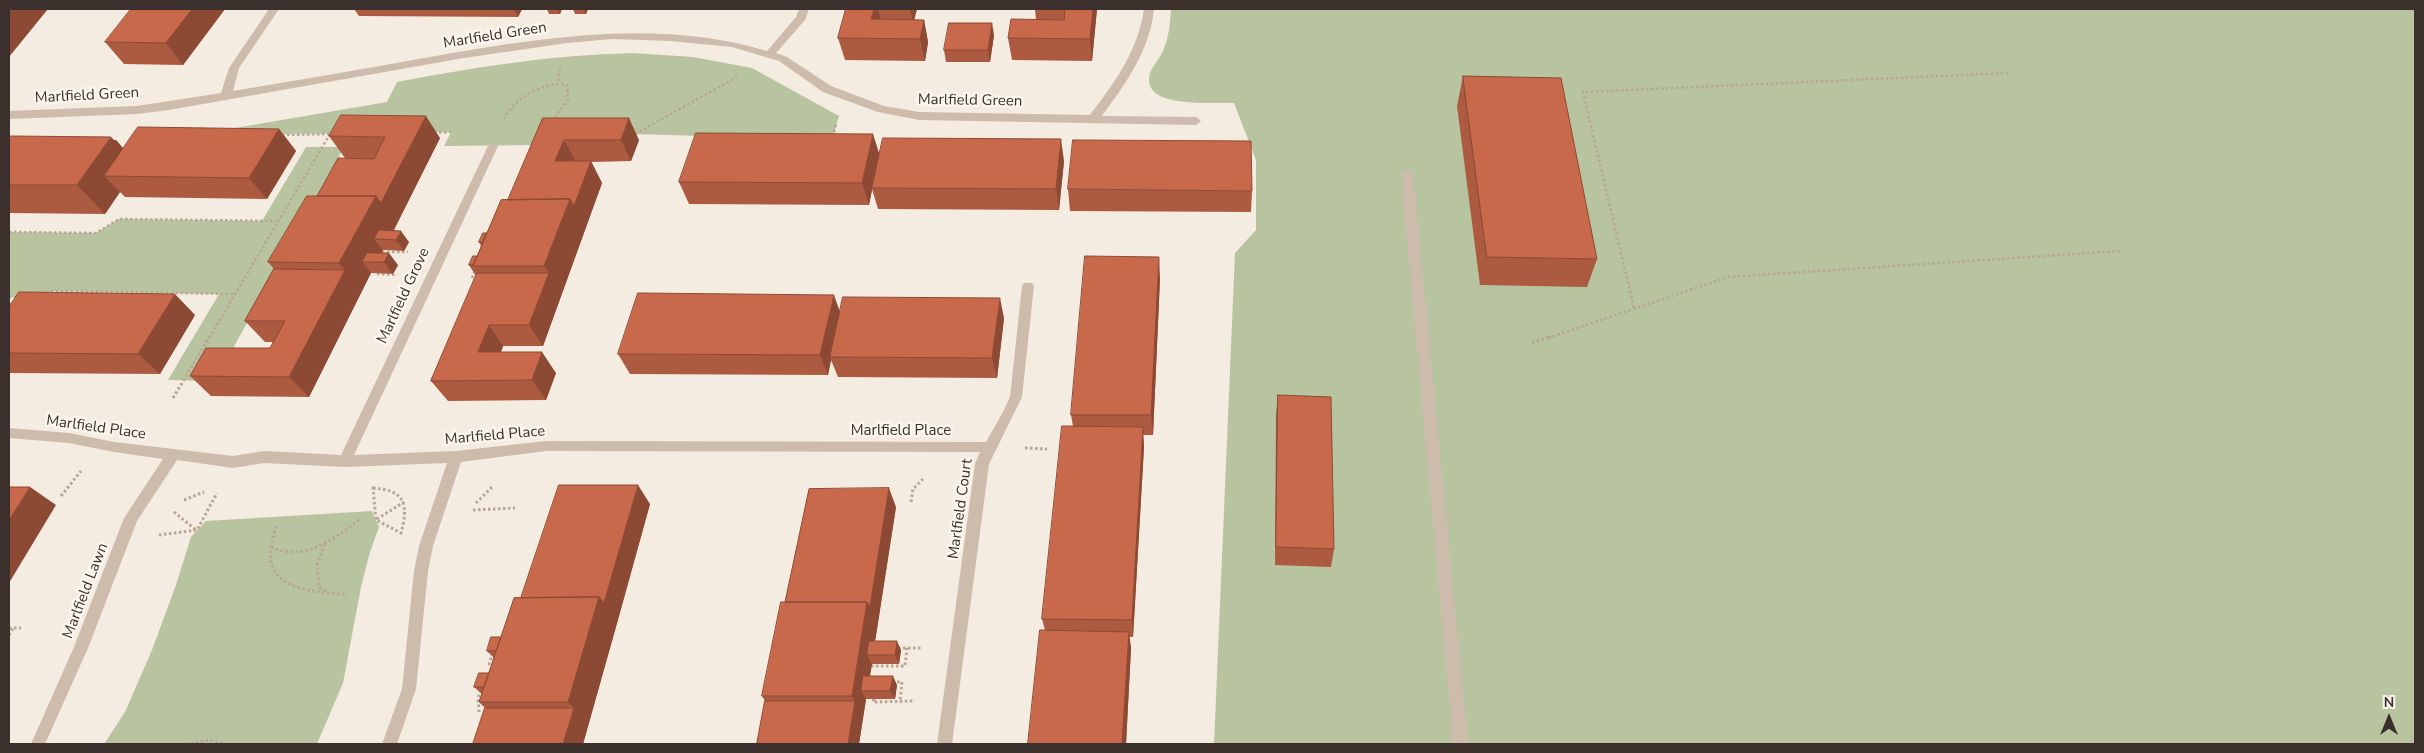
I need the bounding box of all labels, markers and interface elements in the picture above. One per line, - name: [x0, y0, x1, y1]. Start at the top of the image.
- street label: Marlfield Green: [442, 19, 548, 53]
- street label: Marlfield Green: [34, 84, 140, 108]
- street label: Marlfield Green: [918, 91, 1022, 111]
- street label: Marlfield Grove: [374, 245, 434, 347]
- street label: Marlfield Place: [45, 412, 147, 444]
- street label: Marlfield Place: [851, 422, 951, 440]
- street label: Marlfield Place: [444, 423, 546, 449]
- street label: Marlfield Court: [945, 458, 977, 560]
- street label: Marlfield Lawn: [60, 541, 112, 641]
- north arrow: [2364, 693, 2414, 743]
- text: N: [2384, 693, 2394, 712]

